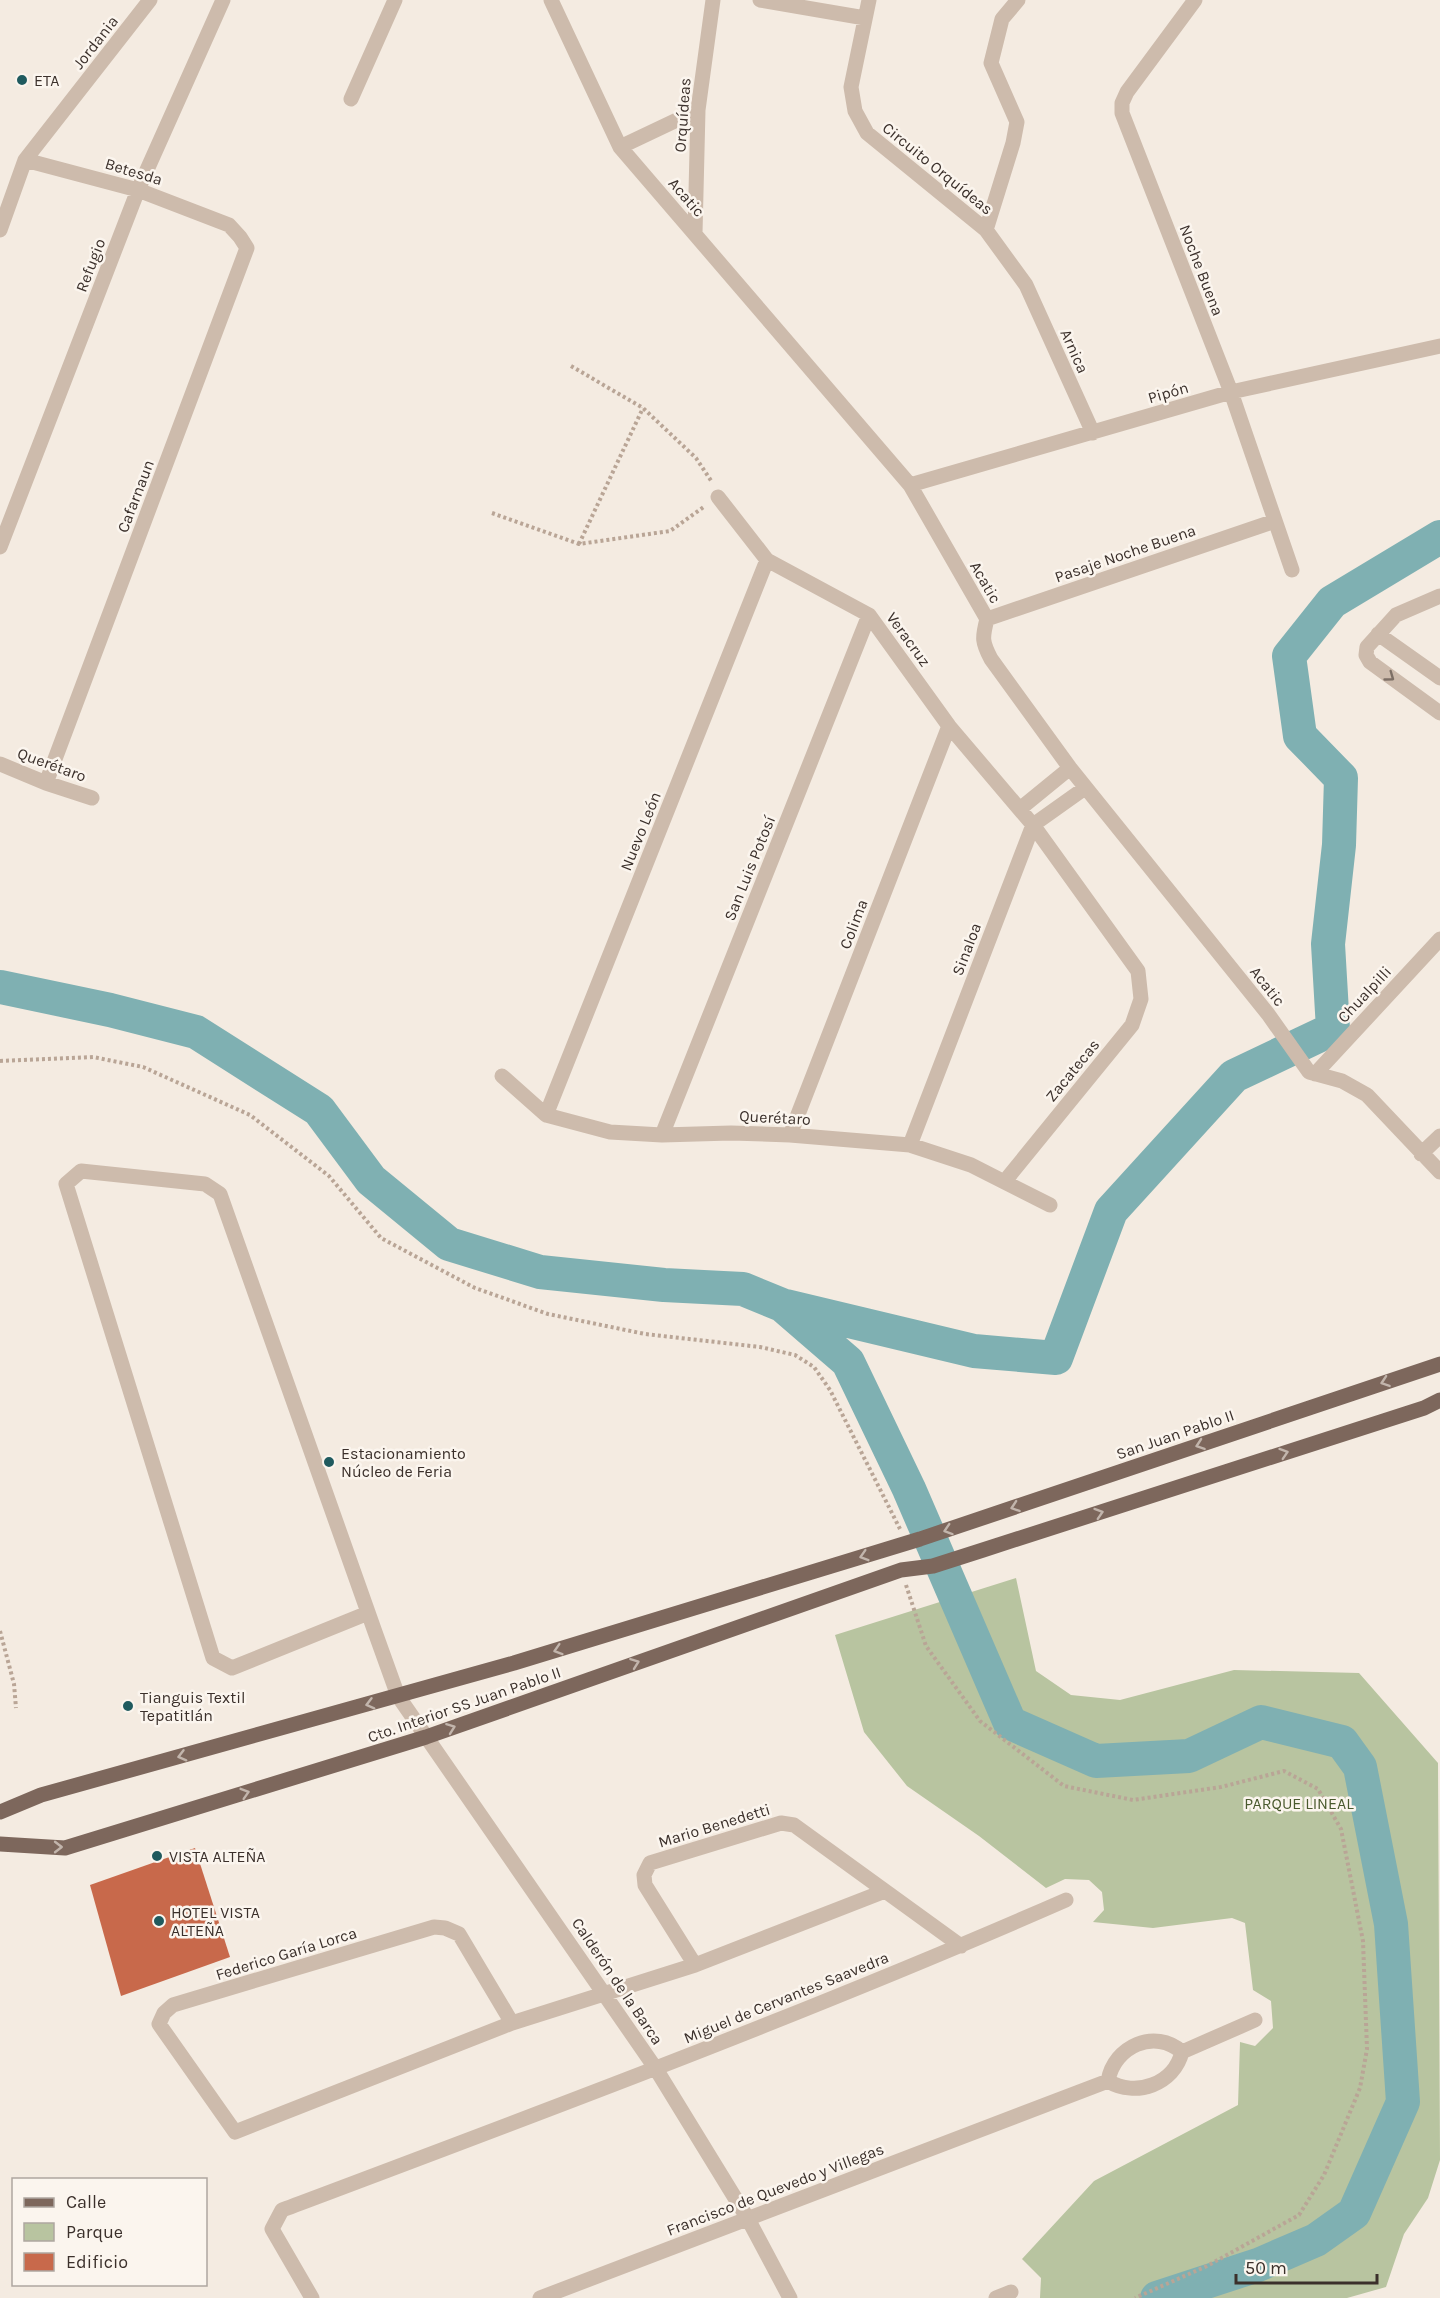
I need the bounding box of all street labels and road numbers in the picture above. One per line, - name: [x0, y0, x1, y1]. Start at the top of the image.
- street label: Jordania: [69, 12, 122, 73]
- street label: Orquídeas: [670, 77, 695, 153]
- street label: Circuito Orquídeas: [879, 118, 997, 219]
- street label: Betesda: [103, 154, 165, 189]
- street label: Acatic: [665, 174, 709, 221]
- street label: Noche Buena: [1175, 222, 1228, 318]
- street label: Refugio: [72, 236, 109, 295]
- street label: Arnica: [1056, 326, 1093, 376]
- street label: Pipón: [1146, 378, 1191, 407]
- street label: Cafarnaun: [113, 457, 158, 535]
- street label: Pasaje Noche Buena: [1052, 520, 1198, 587]
- street label: Acatic: [966, 558, 1005, 607]
- street label: Veracruz: [883, 608, 935, 670]
- street label: Querétaro: [15, 743, 89, 786]
- street label: Nuevo León: [616, 789, 665, 873]
- street label: San Luis Potosí: [720, 813, 779, 923]
- street label: Colima: [835, 897, 872, 952]
- street label: Sinaloa: [948, 920, 985, 978]
- street label: Chualpilli: [1333, 962, 1395, 1027]
- street label: Acatic: [1246, 963, 1289, 1010]
- street label: Zacatecas: [1041, 1035, 1103, 1105]
- street label: Querétaro: [739, 1106, 811, 1129]
- street label: San Juan Pablo II: [1114, 1405, 1237, 1464]
- street label: Cto. Interior SS Juan Pablo II: [365, 1662, 563, 1747]
- street label: Mario Benedetti: [656, 1799, 772, 1852]
- street label: Calderón de la Barca: [568, 1914, 667, 2048]
- street label: Federico Garía Lorca: [213, 1923, 359, 1984]
- street label: Miguel de Cervantes Saavedra: [681, 1948, 891, 2047]
- street label: Francisco de Quevedo y Villegas: [664, 2139, 887, 2240]

